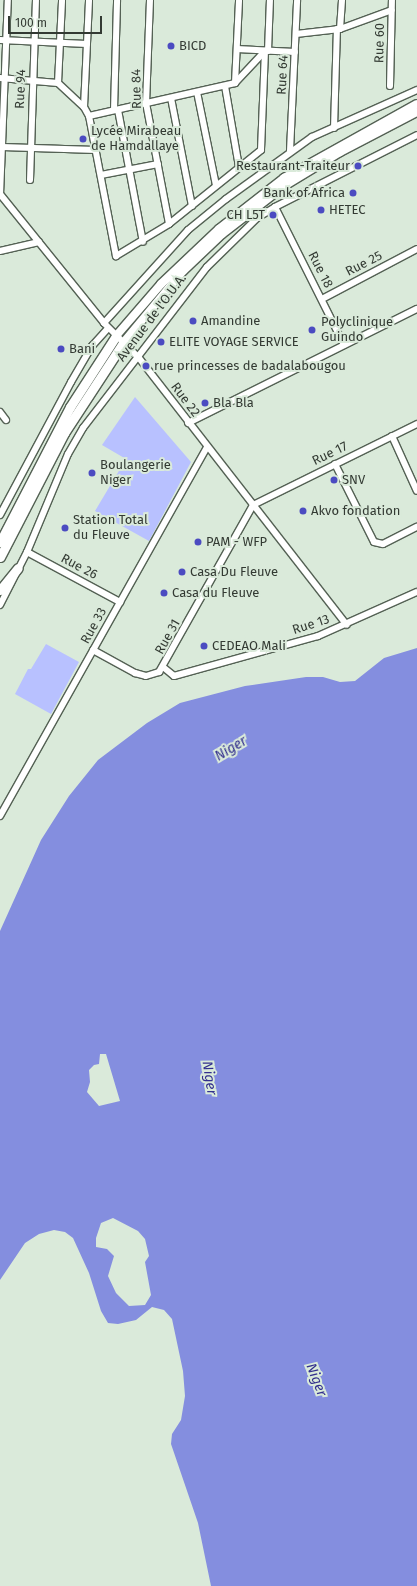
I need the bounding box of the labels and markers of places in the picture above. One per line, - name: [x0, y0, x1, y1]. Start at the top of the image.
- place label: BICD: [179, 38, 206, 54]
- marker: BICD: [166, 41, 176, 51]
- place label: Lycée Mirabeau de Hamdallaye: [91, 124, 181, 155]
- marker: Lycée Mirabeau de Hamdallaye: [78, 134, 88, 144]
- place label: Restaurant-Traiteur: [236, 158, 350, 174]
- marker: Restaurant-Traiteur: [353, 161, 363, 171]
- place label: Bank of Africa: [263, 185, 345, 201]
- marker: Bank of Africa: [348, 188, 358, 198]
- place label: HETEC: [329, 202, 366, 218]
- marker: HETEC: [316, 205, 326, 215]
- place label: CH L5T: [226, 207, 265, 223]
- marker: CH L5T: [268, 210, 278, 220]
- place label: Amandine: [201, 313, 260, 329]
- place label: Polyclinique Guindo: [321, 315, 393, 346]
- marker: Amandine: [188, 316, 198, 326]
- marker: Polyclinique Guindo: [306, 324, 318, 336]
- place label: ELITE VOYAGE SERVICE: [169, 334, 299, 350]
- marker: ELITE VOYAGE SERVICE: [156, 337, 166, 347]
- place label: Bani: [69, 341, 95, 357]
- marker: Bani: [56, 344, 66, 354]
- place label: rue princesses de badalabougou: [154, 358, 346, 374]
- marker: rue princesses de badalabougou: [141, 361, 151, 371]
- place label: Bla Bla: [213, 395, 254, 411]
- marker: Bla Bla: [200, 398, 210, 408]
- place label: Boulangerie Niger: [100, 458, 171, 489]
- marker: Boulangerie Niger: [87, 468, 97, 478]
- place label: SNV: [342, 472, 365, 488]
- marker: SNV: [329, 475, 339, 485]
- place label: Akvo fondation: [311, 503, 400, 519]
- marker: Akvo fondation: [298, 506, 308, 516]
- place label: Station Total du Fleuve: [73, 513, 148, 544]
- marker: Station Total du Fleuve: [60, 523, 70, 533]
- place label: PAM - WFP: [206, 534, 267, 550]
- marker: PAM - WFP: [193, 537, 203, 547]
- place label: Casa Du Fleuve: [190, 564, 278, 580]
- marker: Casa Du Fleuve: [177, 567, 187, 577]
- place label: Casa du Fleuve: [172, 585, 259, 601]
- marker: Casa du Fleuve: [159, 588, 169, 598]
- place label: CEDEAO Mali: [212, 638, 286, 654]
- marker: CEDEAO Mali: [199, 641, 209, 651]

